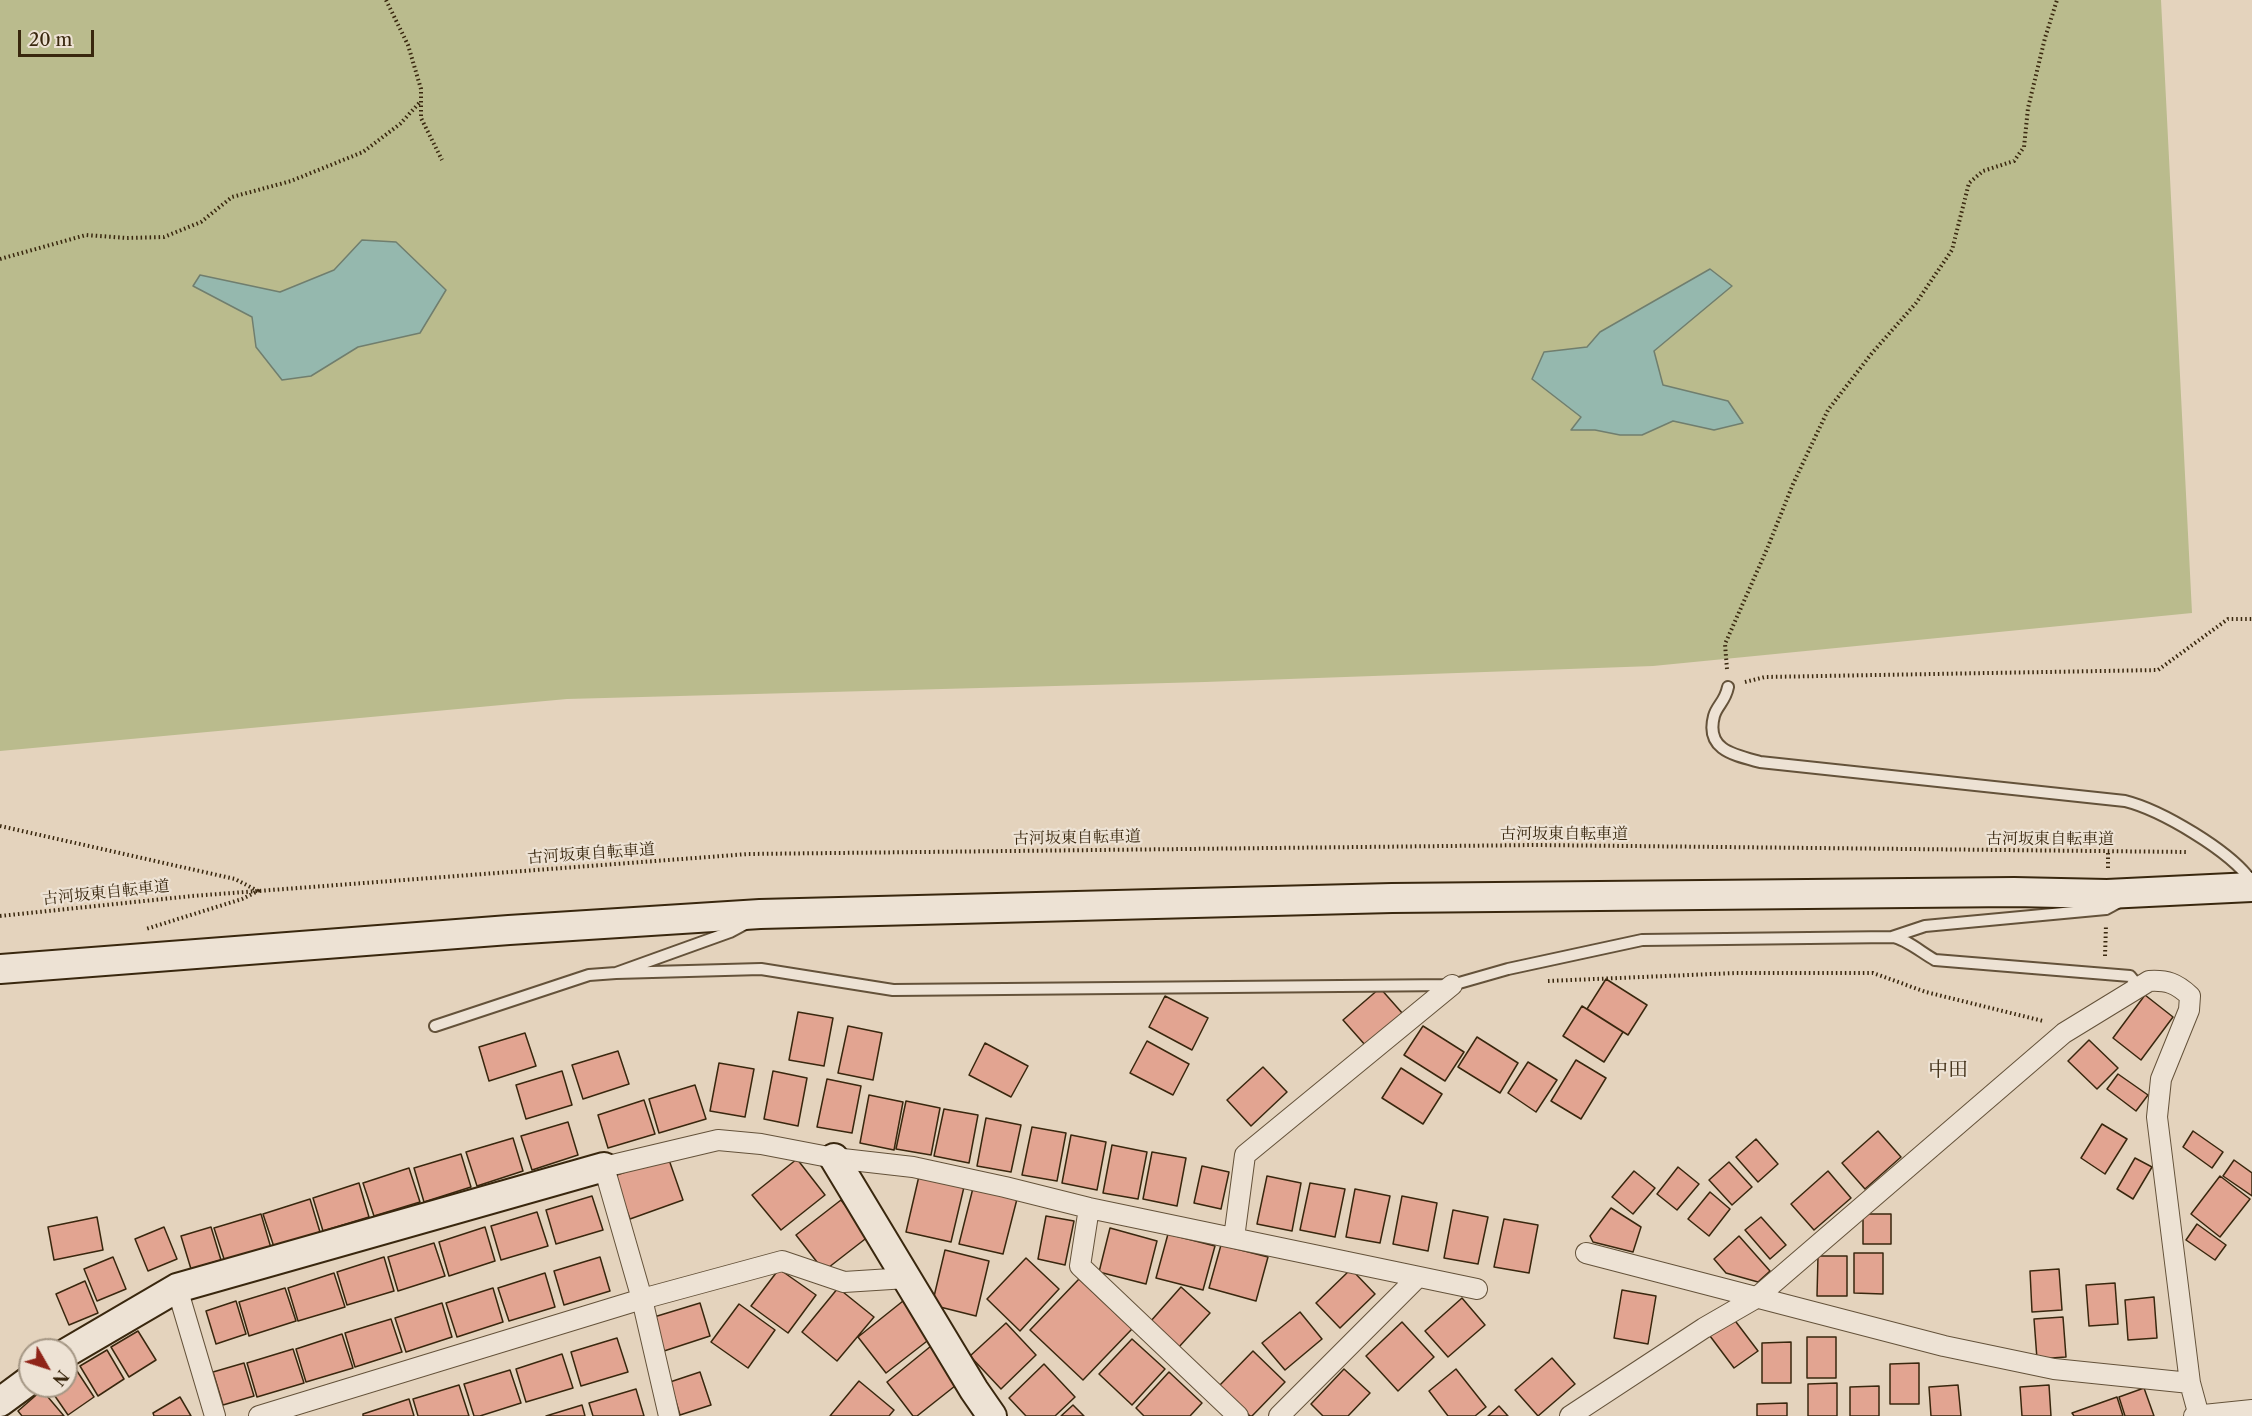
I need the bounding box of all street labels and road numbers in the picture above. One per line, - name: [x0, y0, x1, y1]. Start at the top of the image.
- street label: 古河坂東自転車道: [1500, 824, 1628, 844]
- street label: 古河坂東自転車道: [1013, 827, 1141, 849]
- street label: 古河坂東自転車道: [1986, 829, 2114, 849]
- street label: 古河坂東自転車道: [526, 840, 656, 868]
- street label: 古河坂東自転車道: [41, 877, 171, 909]

